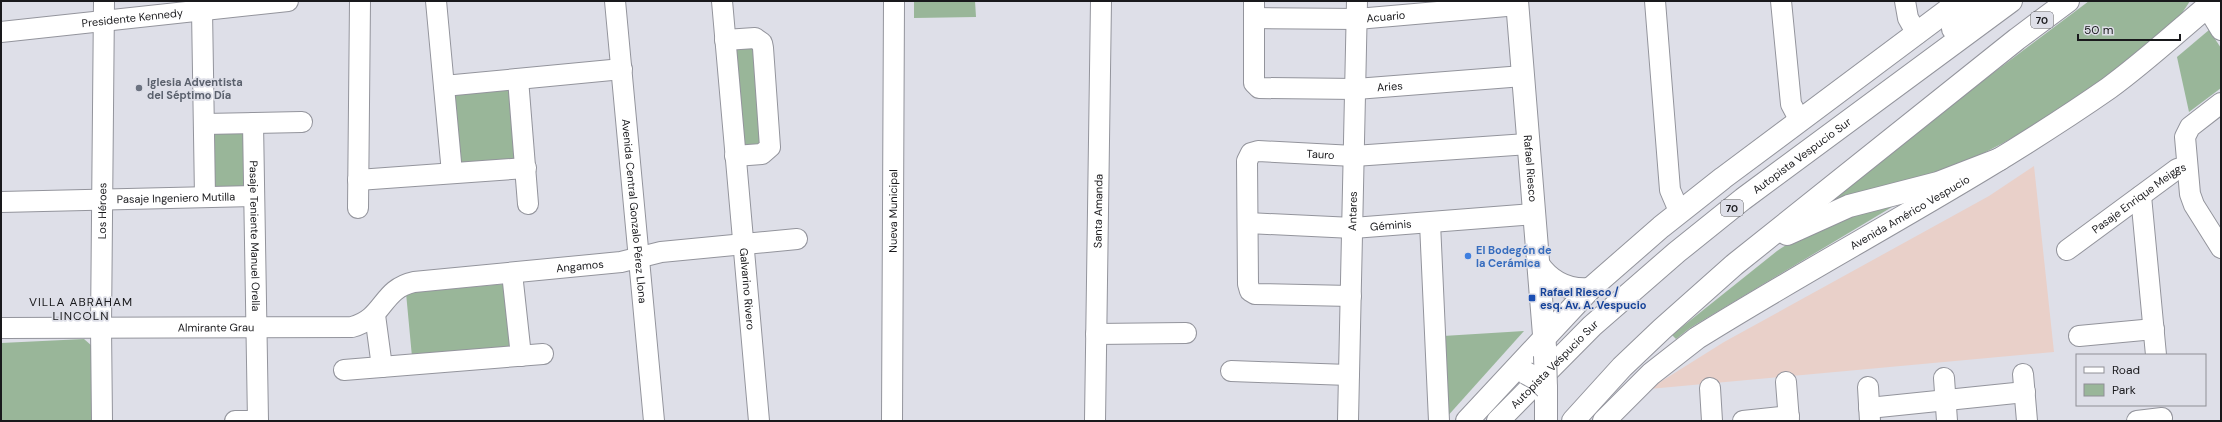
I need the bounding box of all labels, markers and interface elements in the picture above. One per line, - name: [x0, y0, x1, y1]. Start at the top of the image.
- street label: Presidente Kennedy: [81, 5, 184, 30]
- street label: Acuario: [1366, 8, 1406, 25]
- road number: 70: [2031, 12, 2053, 28]
- scale bar: [2078, 16, 2180, 42]
- text: 50 m: [2084, 22, 2113, 38]
- place label: Iglesia Adventista del Séptimo Día: [147, 75, 243, 102]
- street label: Aries: [1376, 78, 1403, 94]
- marker: Iglesia Adventista del Séptimo Día: [134, 83, 144, 93]
- street label: Autopista Vespucio Sur: [1750, 115, 1854, 197]
- street label: Avenida Central Gonzalo Pérez Llona: [619, 118, 650, 304]
- street label: Rafael Riesco: [1521, 134, 1540, 203]
- street label: Tauro: [1306, 147, 1335, 162]
- street label: Pasaje Teniente Manuel Orella: [247, 160, 263, 312]
- street label: Pasaje Enrique Meiggs: [2089, 160, 2188, 236]
- street label: Nueva Municipal: [886, 169, 900, 253]
- street label: Avenida Américo Vespucio: [1847, 172, 1972, 253]
- street label: Santa Amanda: [1090, 174, 1106, 248]
- street label: Los Héroes: [95, 183, 109, 239]
- street label: Pasaje Ingeniero Mutilla: [117, 189, 235, 206]
- street label: Antares: [1345, 191, 1360, 231]
- road number: 70: [1721, 200, 1743, 216]
- street label: Géminis: [1370, 216, 1412, 234]
- place label: El Bodegón de la Cerámica: [1476, 243, 1552, 270]
- street label: Galvarino Rivero: [737, 247, 758, 330]
- marker: El Bodegón de la Cerámica: [1463, 251, 1473, 261]
- street label: Angamos: [555, 257, 604, 275]
- place label: Rafael Riesco / esq. Av. A. Vespucio: [1540, 285, 1647, 312]
- marker: Rafael Riesco / esq. Av. A. Vespucio: [1527, 293, 1537, 303]
- district label: VILLA ABRAHAM LINCOLN: [29, 294, 133, 324]
- street label: Autopista Vespucio Sur: [1507, 317, 1601, 411]
- street label: Almirante Grau: [178, 320, 254, 334]
- legend: [2076, 354, 2206, 406]
- text: Road: [2112, 362, 2140, 378]
- text: Park: [2112, 382, 2136, 398]

